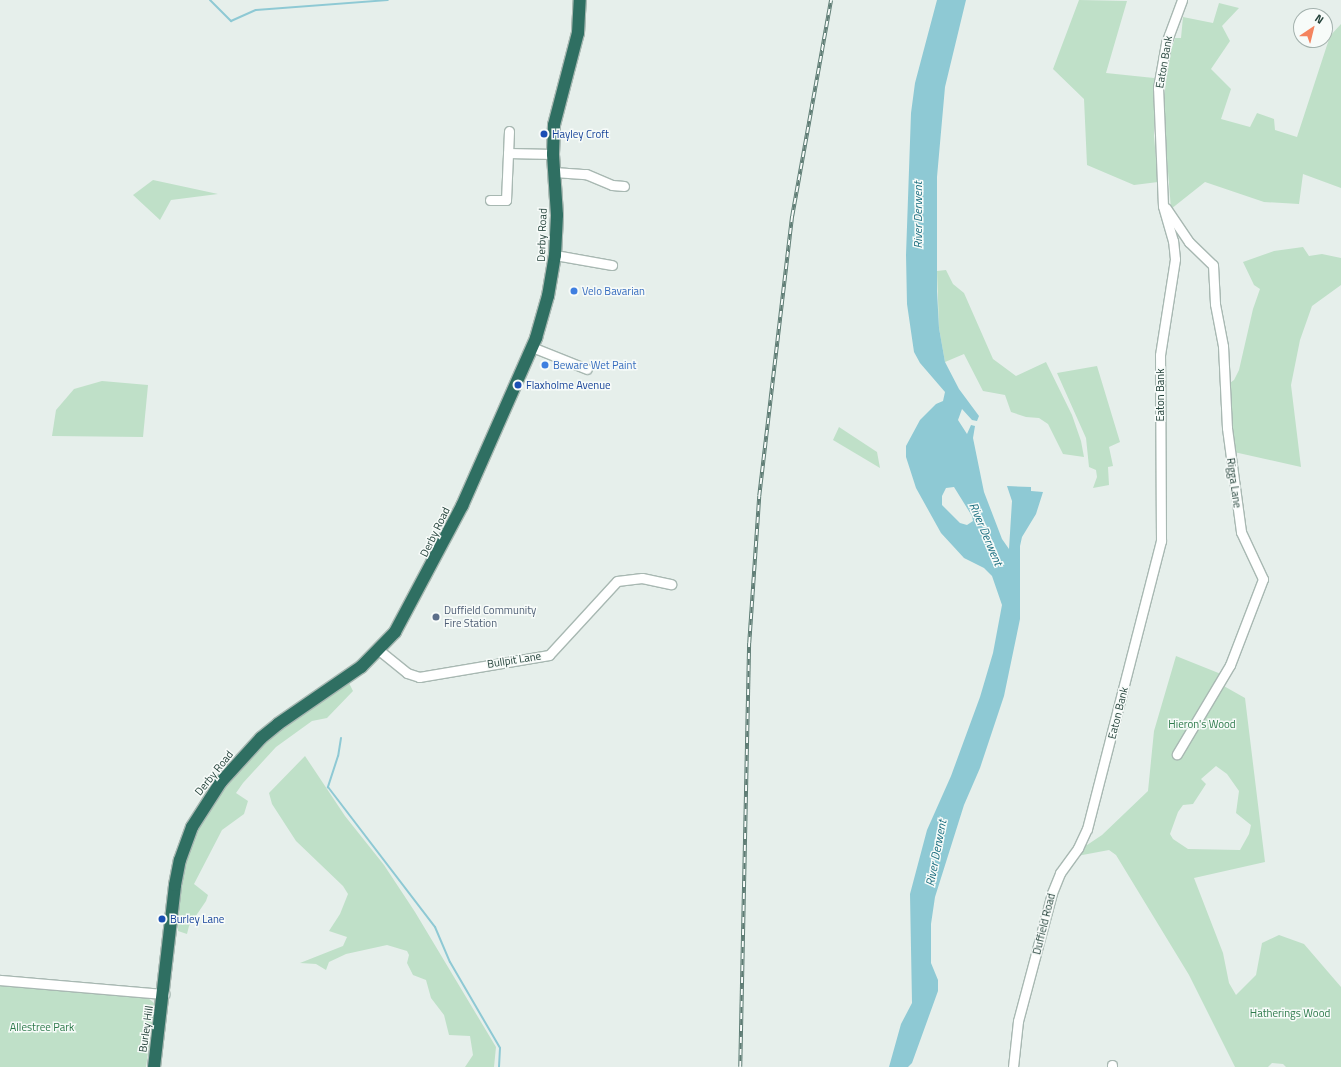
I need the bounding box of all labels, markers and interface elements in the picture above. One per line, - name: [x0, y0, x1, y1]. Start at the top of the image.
- north arrow: [1293, 8, 1333, 48]
- text: N: [1312, 10, 1327, 28]
- street label: Eaton Bank: [1153, 35, 1175, 89]
- place label: Hayley Croft: [552, 127, 609, 141]
- marker: Hayley Croft: [539, 129, 549, 139]
- water label: River Derwent: [911, 181, 925, 249]
- street label: Derby Road: [534, 208, 550, 262]
- place label: Velo Bavarian: [582, 284, 645, 298]
- marker: Velo Bavarian: [569, 286, 579, 296]
- place label: Beware Wet Paint: [553, 358, 636, 372]
- marker: Beware Wet Paint: [540, 360, 550, 370]
- street label: Eaton Bank: [1153, 368, 1167, 422]
- place label: Flaxholme Avenue: [526, 378, 611, 392]
- marker: Flaxholme Avenue: [513, 380, 523, 390]
- street label: Rigga Lane: [1224, 457, 1244, 509]
- water label: River Derwent: [966, 500, 1006, 568]
- street label: Derby Road: [417, 505, 453, 559]
- place label: Duffield Community Fire Station: [444, 604, 536, 630]
- marker: Duffield Community Fire Station: [431, 612, 441, 622]
- street label: Bullpit Lane: [486, 649, 542, 671]
- street label: Eaton Bank: [1105, 686, 1131, 740]
- park label: Hieron's Wood: [1168, 717, 1236, 731]
- street label: Derby Road: [192, 748, 236, 798]
- water label: River Derwent: [923, 819, 949, 887]
- street label: Duffield Road: [1030, 892, 1058, 956]
- place label: Burley Lane: [170, 912, 224, 926]
- marker: Burley Lane: [157, 914, 167, 924]
- street label: Burley Hill: [136, 1005, 156, 1053]
- park label: Hatherings Wood: [1250, 1006, 1330, 1020]
- park label: Allestree Park: [10, 1020, 74, 1034]

